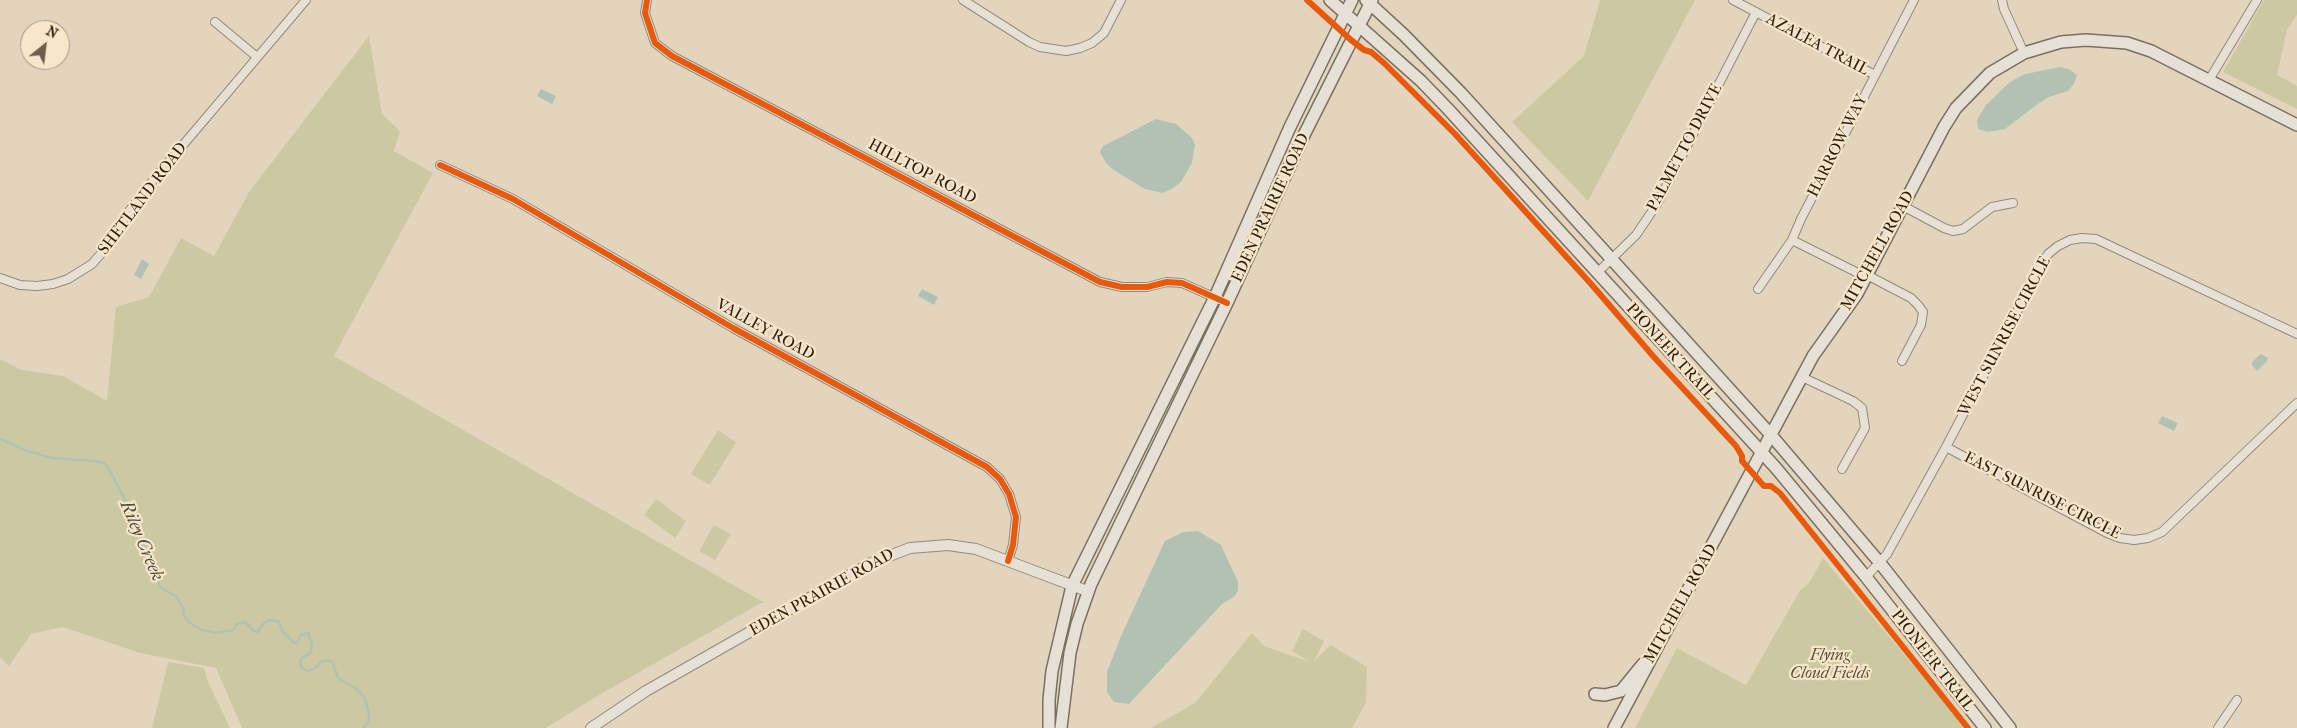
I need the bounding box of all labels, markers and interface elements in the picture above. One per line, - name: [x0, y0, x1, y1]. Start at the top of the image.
- street label: AZALEA TRAIL: [1762, 10, 1872, 80]
- north arrow: [20, 20, 70, 70]
- text: N: [43, 22, 61, 42]
- street label: PALMETTO DRIVE: [1643, 81, 1727, 215]
- street label: HARROW WAY: [1804, 91, 1872, 201]
- street label: EDEN PRAIRIE ROAD: [1228, 130, 1314, 286]
- street label: HILLTOP ROAD: [865, 135, 979, 209]
- street label: SHETLAND ROAD: [95, 139, 191, 259]
- street label: MITCHELL ROAD: [1837, 188, 1919, 314]
- street label: WEST SUNRISE CIRCLE: [1955, 254, 2055, 420]
- street label: VALLEY ROAD: [713, 295, 817, 365]
- street label: PIONEER TRAIL: [1622, 300, 1718, 404]
- street label: EAST SUNRISE CIRCLE: [1961, 448, 2123, 544]
- water label: Riley Creek: [114, 498, 168, 584]
- street label: MITCHELL ROAD: [1640, 541, 1722, 667]
- street label: EDEN PRAIRIE ROAD: [746, 545, 898, 641]
- street label: PIONEER TRAIL: [1886, 606, 1978, 716]
- park label: Flying Cloud Fields: [1790, 646, 1870, 684]

